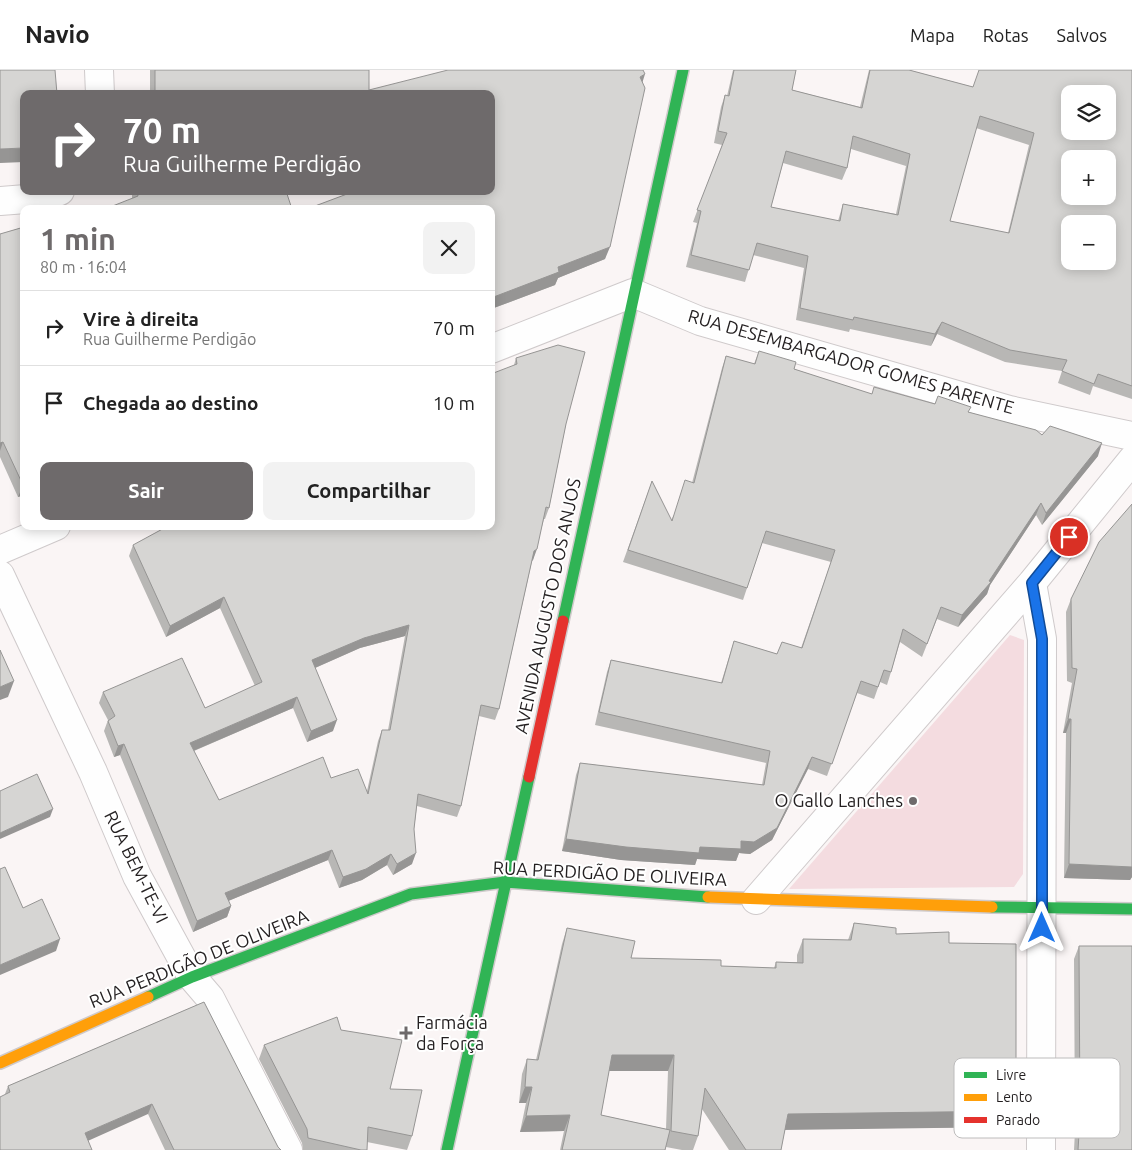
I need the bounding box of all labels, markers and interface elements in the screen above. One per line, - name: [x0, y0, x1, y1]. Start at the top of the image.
- text: Navio: [25, 21, 90, 48]
- text: Mapa: [910, 25, 955, 45]
- text: Rotas: [983, 25, 1029, 45]
- text: Salvos: [1057, 25, 1107, 45]
- map controls: [1061, 85, 1116, 270]
- button: layers: [1061, 85, 1116, 140]
- icon: right: [40, 110, 105, 175]
- text: 70 m: [123, 110, 201, 150]
- button: +: [1061, 150, 1116, 205]
- text: Rua Guilherme Perdigão: [123, 151, 361, 176]
- button: −: [1061, 215, 1116, 270]
- text: 1 min: [40, 222, 116, 256]
- button: close: [423, 222, 475, 274]
- text: 80 m · 16:04: [40, 258, 127, 276]
- street label: RUA DESEMBARGADOR GOMES PARENTE: [686, 305, 1017, 417]
- text: Vire à direita: [83, 308, 199, 330]
- icon: right: [40, 314, 68, 342]
- text: 70 m: [433, 317, 475, 339]
- text: Rua Guilherme Perdigão: [83, 330, 256, 348]
- icon: arrive: [40, 389, 68, 417]
- text: Chegada ao destino: [83, 392, 259, 414]
- text: 10 m: [433, 392, 475, 414]
- button: Sair: [40, 462, 253, 520]
- button: Compartilhar: [263, 462, 475, 520]
- street label: AVENIDA AUGUSTO DOS ANJOS: [510, 476, 584, 735]
- pin: [1048, 516, 1090, 558]
- icon: arrive: [1055, 523, 1083, 551]
- place label: O Gallo Lanches: [775, 790, 903, 810]
- marker: O Gallo Lanches: [907, 795, 919, 807]
- street label: RUA BEM-TE-VI: [101, 807, 173, 926]
- street label: RUA PERDIGÃO DE OLIVEIRA: [492, 856, 728, 889]
- position arrow: [1015, 901, 1067, 953]
- street label: RUA PERDIGÃO DE OLIVEIRA: [86, 904, 311, 1011]
- place label: Farmácia da Força: [416, 1012, 488, 1053]
- marker: Farmácia da Força: [400, 1027, 412, 1039]
- legend: [954, 1058, 1120, 1138]
- text: Livre: [996, 1067, 1026, 1083]
- text: Lento: [996, 1089, 1033, 1105]
- text: Parado: [996, 1112, 1040, 1128]

